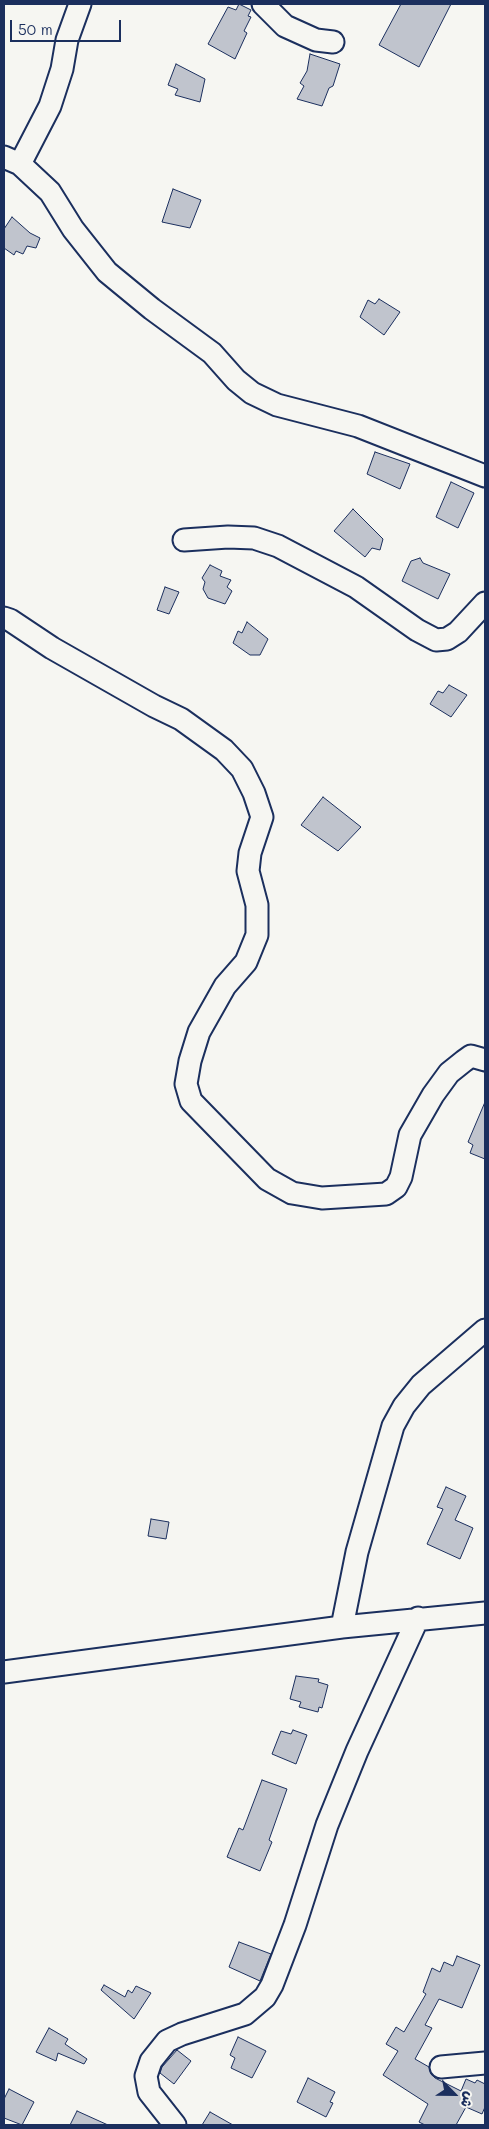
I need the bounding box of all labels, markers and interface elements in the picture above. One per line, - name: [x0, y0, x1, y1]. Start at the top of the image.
- scale bar: [12, 10, 124, 42]
- text: 50 m: [18, 19, 53, 39]
- north arrow: [429, 2069, 479, 2119]
- text: ش: [457, 2089, 480, 2111]

